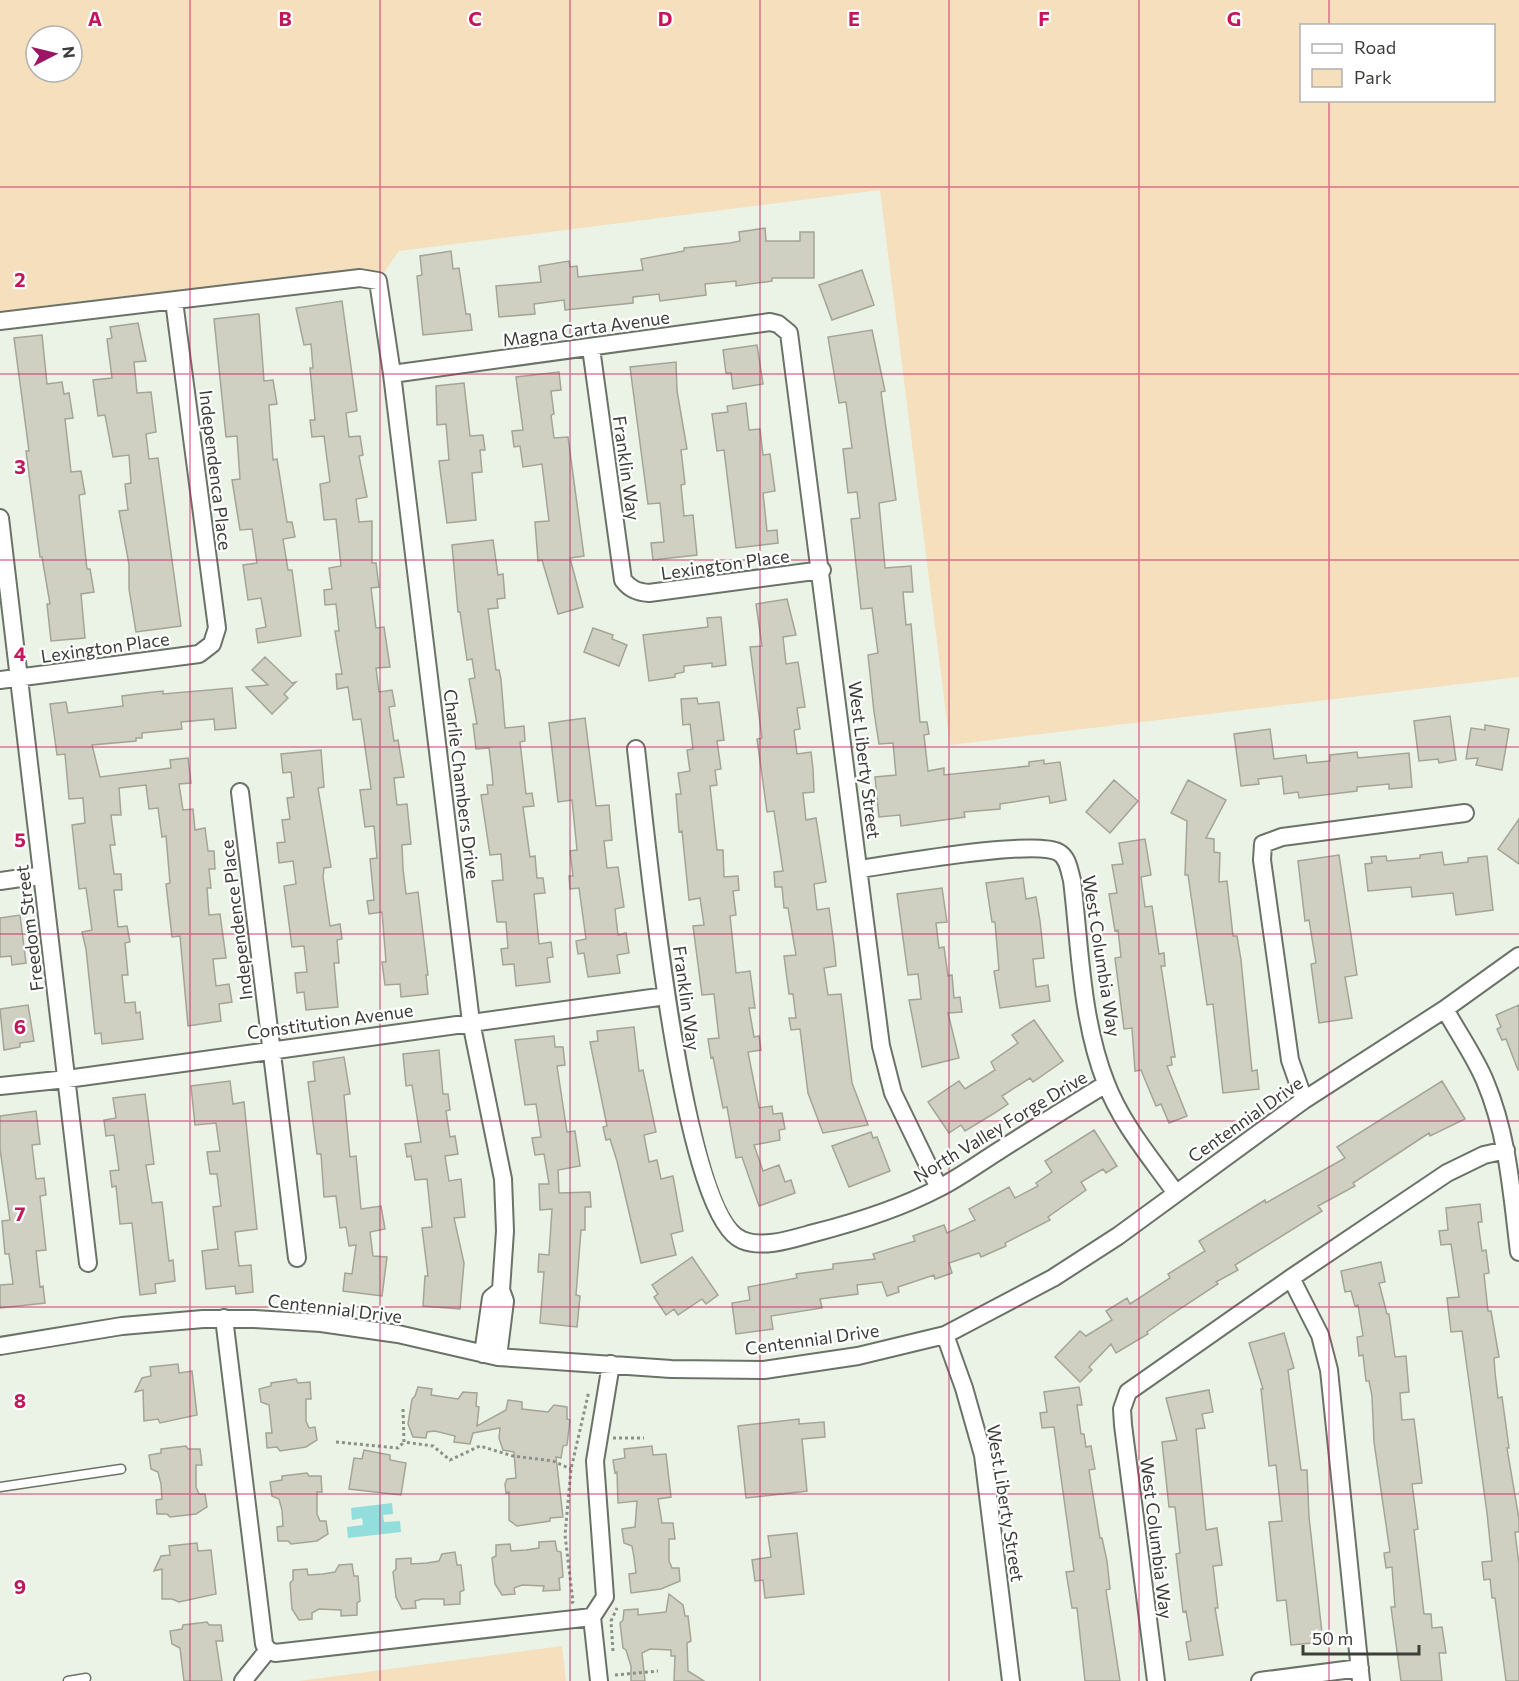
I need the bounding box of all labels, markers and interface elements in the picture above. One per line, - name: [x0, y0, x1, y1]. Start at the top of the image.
- text: A: [88, 6, 102, 30]
- text: B: [278, 6, 292, 30]
- text: C: [468, 6, 482, 30]
- text: D: [658, 6, 672, 30]
- text: E: [848, 6, 860, 30]
- text: F: [1038, 6, 1050, 30]
- text: G: [1227, 6, 1241, 30]
- north arrow: [24, 24, 84, 84]
- legend: [1300, 24, 1495, 102]
- text: Road: [1354, 36, 1396, 58]
- text: N: [59, 45, 80, 59]
- text: Park: [1354, 66, 1392, 88]
- text: 2: [14, 267, 26, 291]
- street label: Magna Carta Avenue: [501, 305, 671, 351]
- street label: Independenca Place: [195, 389, 237, 551]
- street label: Franklin Way: [609, 414, 645, 522]
- text: 3: [14, 454, 26, 478]
- street label: Lexington Place: [659, 544, 791, 584]
- street label: Lexington Place: [39, 627, 171, 667]
- text: 4: [14, 641, 26, 665]
- street label: West Liberty Street: [844, 680, 886, 840]
- street label: Charlie Chambers Drive: [439, 688, 485, 880]
- text: 5: [14, 827, 26, 851]
- street label: Independence Place: [215, 839, 257, 1001]
- street label: Freedom Street: [10, 864, 48, 992]
- street label: West Columbia Way: [1078, 874, 1126, 1038]
- street label: Franklin Way: [669, 944, 705, 1052]
- street label: Constitution Avenue: [246, 998, 414, 1044]
- text: 6: [14, 1014, 26, 1038]
- street label: North Valley Forge Drive: [909, 1065, 1091, 1187]
- street label: Centennial Drive: [1183, 1071, 1307, 1167]
- text: 7: [15, 1201, 26, 1225]
- street label: Centennial Drive: [267, 1289, 403, 1327]
- street label: Centennial Drive: [744, 1319, 880, 1359]
- text: 8: [14, 1388, 26, 1412]
- street label: West Liberty Street: [983, 1423, 1029, 1583]
- street label: West Columbia Way: [1136, 1456, 1178, 1620]
- text: 9: [14, 1574, 26, 1598]
- scale bar: [1303, 1618, 1418, 1656]
- text: 50 m: [1312, 1627, 1353, 1649]

